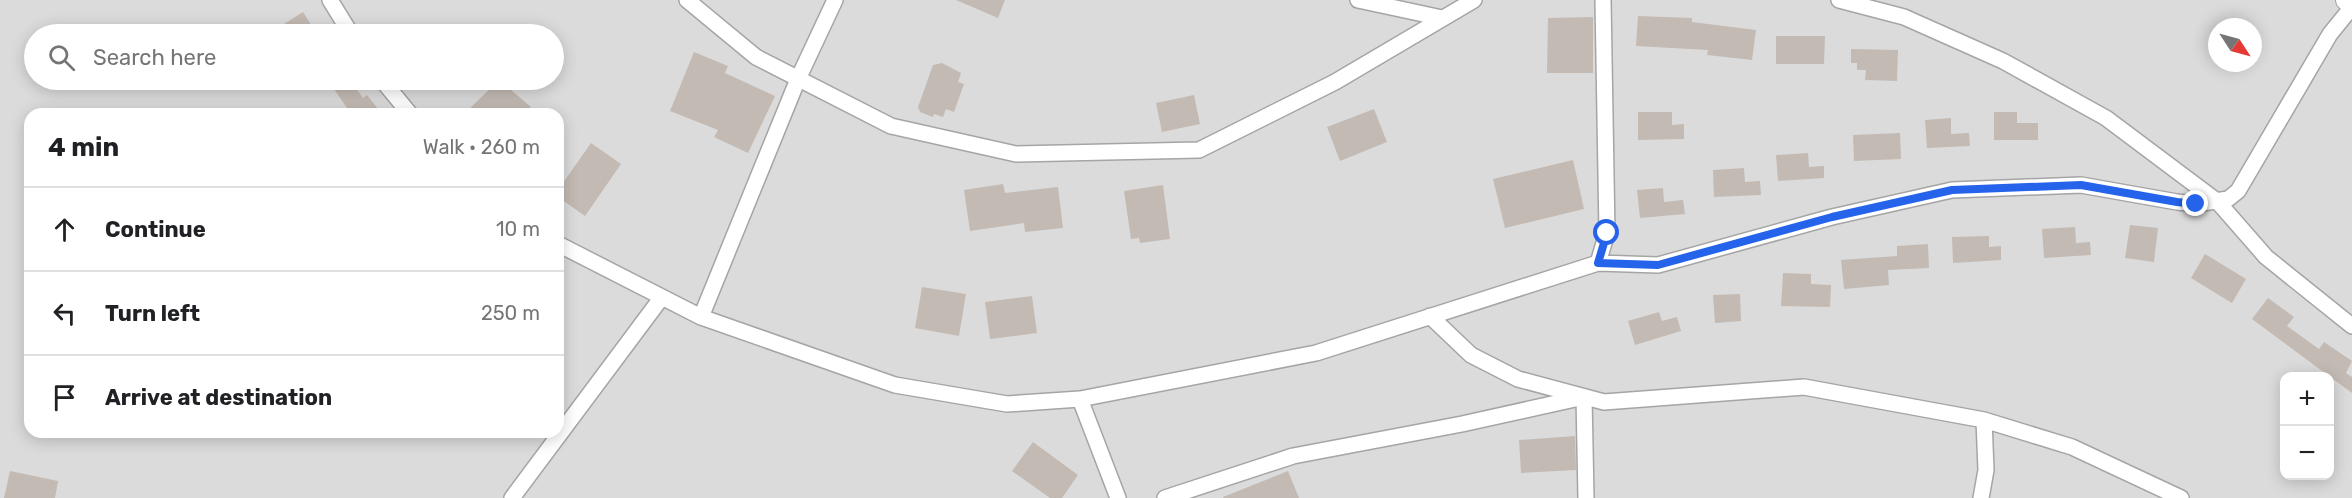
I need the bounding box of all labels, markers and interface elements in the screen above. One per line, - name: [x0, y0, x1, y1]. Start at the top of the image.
- north arrow: [2208, 18, 2262, 72]
- search box: [24, 24, 564, 90]
- icon: search: [45, 41, 78, 74]
- text: Search here: [93, 44, 216, 71]
- text: 4 min: [48, 132, 119, 163]
- text: Walk · 260 m: [423, 135, 540, 159]
- route end: [2182, 190, 2208, 216]
- icon: ahead: [48, 213, 81, 246]
- text: Continue: [105, 216, 206, 243]
- text: 10 m: [496, 217, 540, 241]
- route start: [1593, 219, 1619, 245]
- icon: left: [48, 297, 81, 330]
- text: Turn left: [105, 300, 200, 327]
- text: 250 m: [481, 301, 540, 325]
- map controls: [2280, 372, 2334, 480]
- button: +: [2280, 372, 2334, 426]
- icon: arrive: [48, 381, 81, 414]
- text: Arrive at destination: [105, 384, 332, 411]
- button: −: [2280, 426, 2334, 480]

